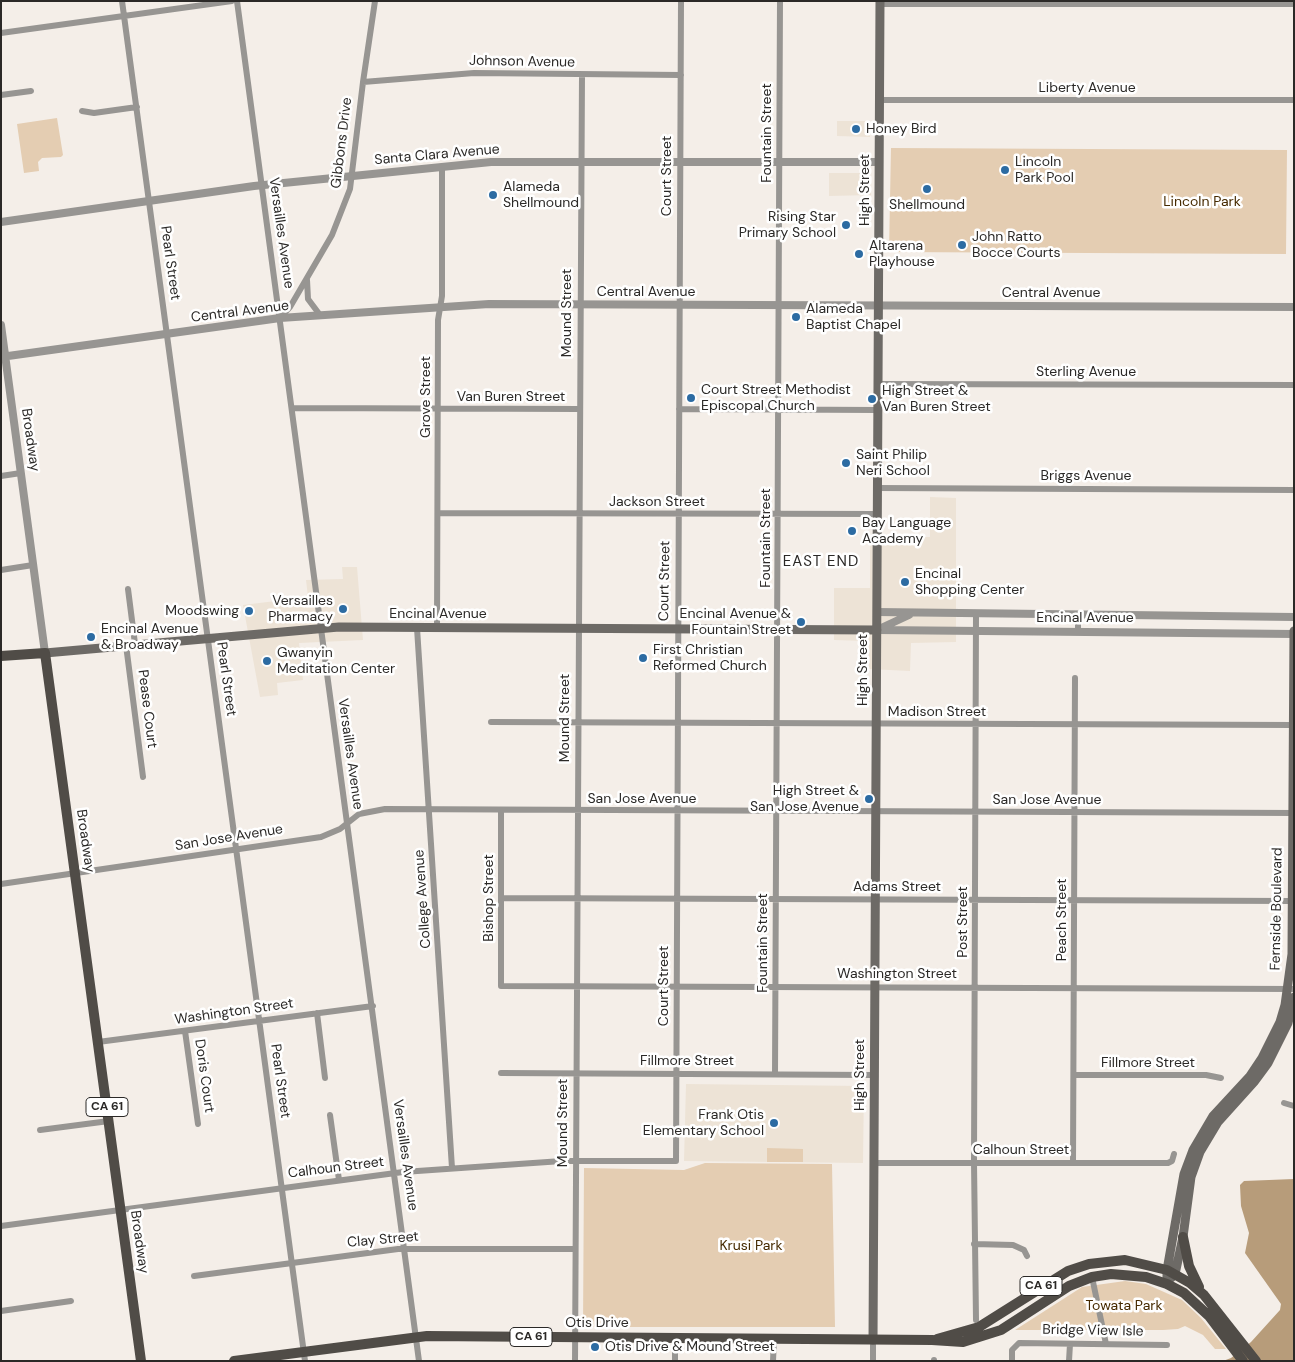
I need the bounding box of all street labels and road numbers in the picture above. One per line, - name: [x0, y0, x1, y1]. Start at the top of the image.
- street label: Johnson Avenue: [469, 53, 575, 71]
- street label: Liberty Avenue: [1038, 80, 1136, 96]
- street label: Fountain Street: [759, 83, 775, 183]
- street label: Gibbons Drive: [328, 96, 356, 190]
- street label: Court Street: [659, 136, 675, 216]
- street label: Santa Clara Avenue: [374, 141, 500, 169]
- street label: High Street: [857, 154, 873, 226]
- street label: Versailles Avenue: [265, 176, 297, 290]
- street label: Pearl Street: [156, 225, 184, 301]
- street label: Mound Street: [559, 269, 575, 357]
- street label: Central Avenue: [597, 284, 695, 300]
- street label: Central Avenue: [1002, 285, 1100, 301]
- street label: Central Avenue: [190, 298, 290, 326]
- street label: Grove Street: [418, 356, 434, 438]
- street label: Sterling Avenue: [1036, 364, 1136, 380]
- street label: Van Buren Street: [457, 389, 565, 405]
- street label: Broadway: [17, 407, 43, 473]
- street label: Briggs Avenue: [1041, 468, 1131, 484]
- street label: Fountain Street: [758, 488, 774, 588]
- street label: Jackson Street: [609, 494, 705, 510]
- street label: Court Street: [656, 541, 674, 621]
- street label: Encinal Avenue: [389, 606, 487, 622]
- street label: Encinal Avenue: [1036, 610, 1134, 626]
- street label: High Street: [855, 634, 871, 706]
- street label: Pearl Street: [212, 641, 240, 717]
- street label: Pease Court: [134, 669, 160, 749]
- street label: Mound Street: [557, 674, 573, 762]
- street label: Versailles Avenue: [334, 697, 366, 811]
- street label: Madison Street: [888, 704, 986, 720]
- street label: San Jose Avenue: [587, 791, 697, 807]
- street label: San Jose Avenue: [992, 792, 1102, 808]
- street label: Broadway: [72, 808, 98, 874]
- street label: San Jose Avenue: [174, 821, 284, 855]
- street label: Fernside Boulevard: [1268, 847, 1286, 971]
- street label: College Avenue: [411, 849, 435, 949]
- street label: Bishop Street: [481, 854, 497, 942]
- street label: Adams Street: [853, 879, 941, 895]
- street label: Peach Street: [1054, 879, 1070, 961]
- street label: Post Street: [955, 886, 971, 958]
- street label: Fountain Street: [755, 893, 771, 993]
- street label: Court Street: [656, 946, 672, 1026]
- street label: Washington Street: [837, 966, 957, 982]
- street label: Washington Street: [174, 995, 294, 1029]
- street label: Doris Court: [191, 1038, 217, 1114]
- street label: High Street: [852, 1039, 868, 1111]
- street label: Pearl Street: [266, 1043, 294, 1119]
- street label: Fillmore Street: [640, 1053, 734, 1069]
- street label: Fillmore Street: [1101, 1055, 1195, 1071]
- street label: Mound Street: [555, 1079, 571, 1167]
- road number: CA 61: [86, 1098, 128, 1116]
- street label: Versailles Avenue: [389, 1098, 421, 1212]
- street label: Calhoun Street: [973, 1142, 1069, 1158]
- street label: Calhoun Street: [287, 1154, 385, 1182]
- street label: Broadway: [126, 1209, 152, 1275]
- street label: Clay Street: [347, 1229, 419, 1251]
- road number: CA 61: [1020, 1276, 1062, 1295]
- street label: Otis Drive: [565, 1315, 629, 1331]
- street label: Bridge View Isle: [1042, 1322, 1144, 1340]
- road number: CA 61: [510, 1328, 552, 1346]

